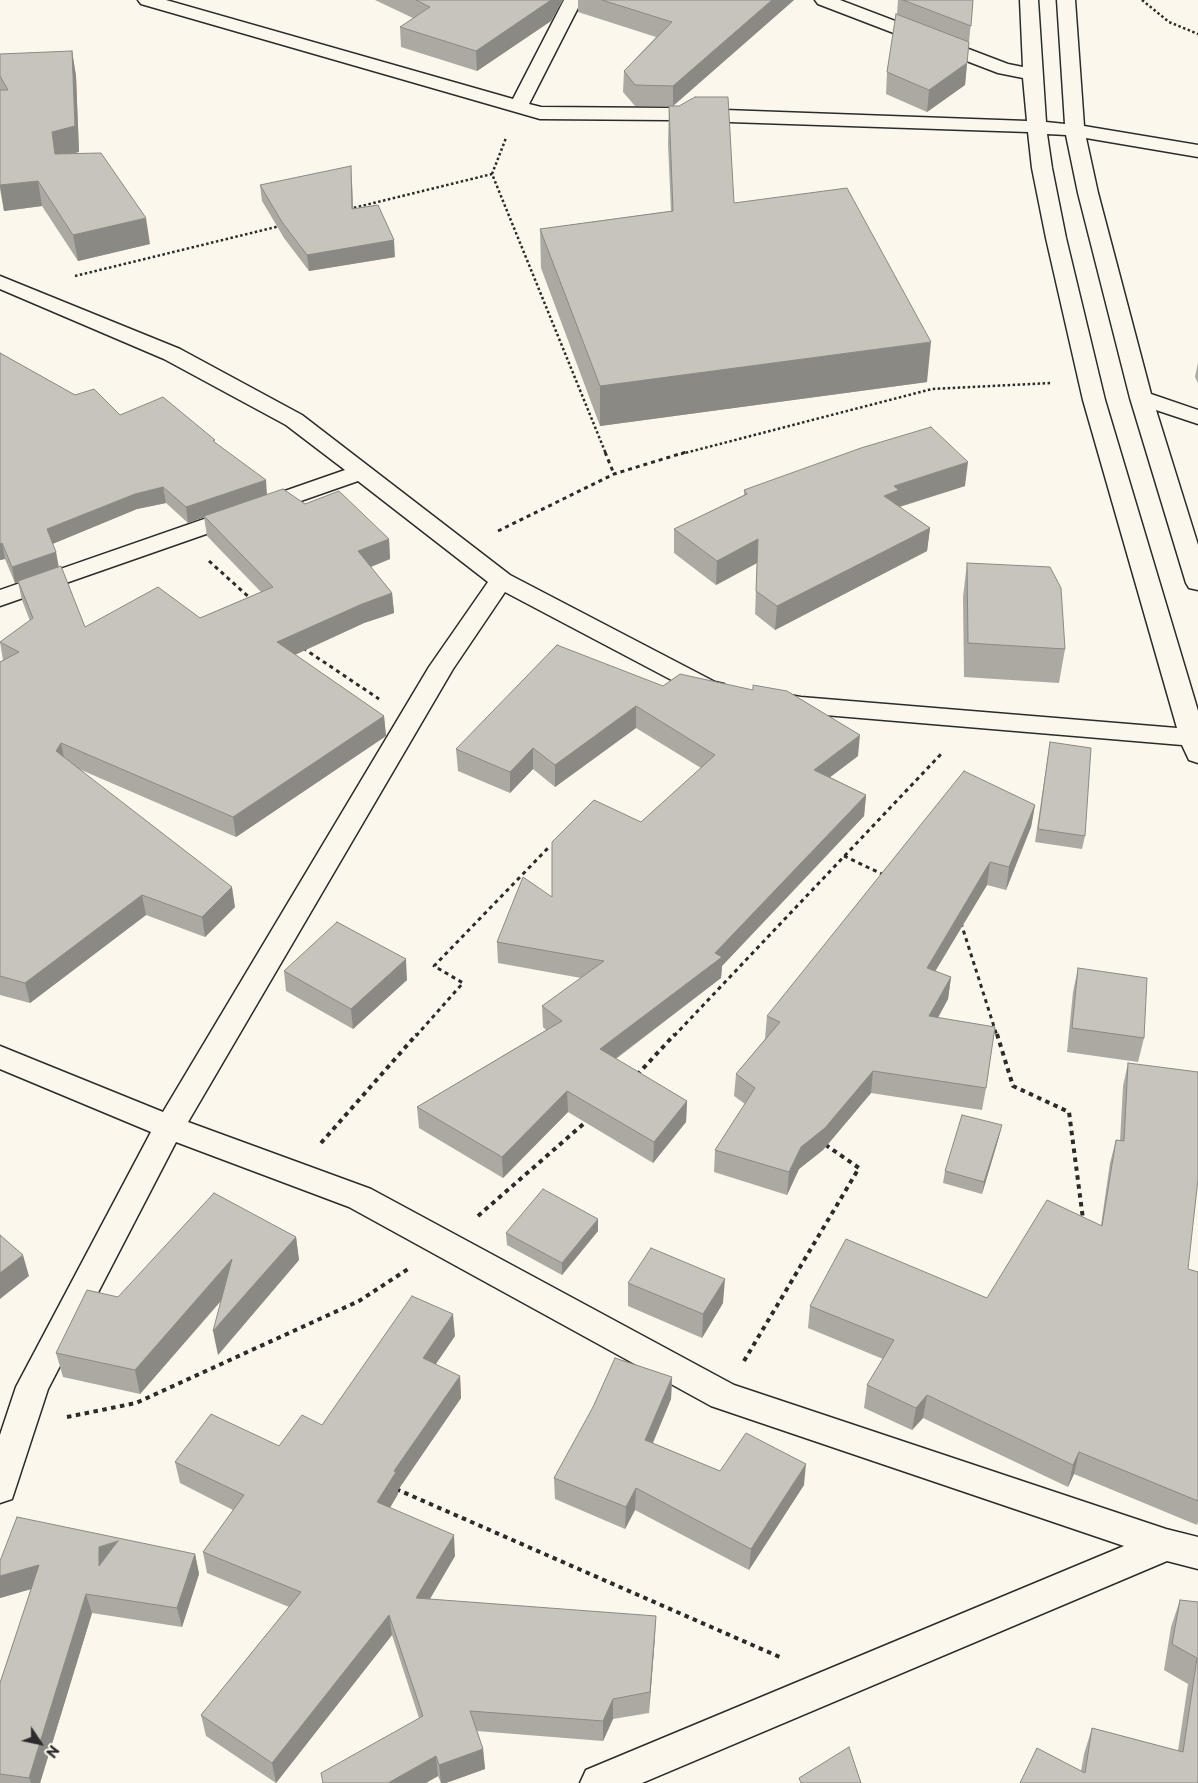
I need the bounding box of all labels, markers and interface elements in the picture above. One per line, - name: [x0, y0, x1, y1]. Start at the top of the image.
- north arrow: [15, 1718, 65, 1768]
- text: N: [41, 1741, 65, 1762]

